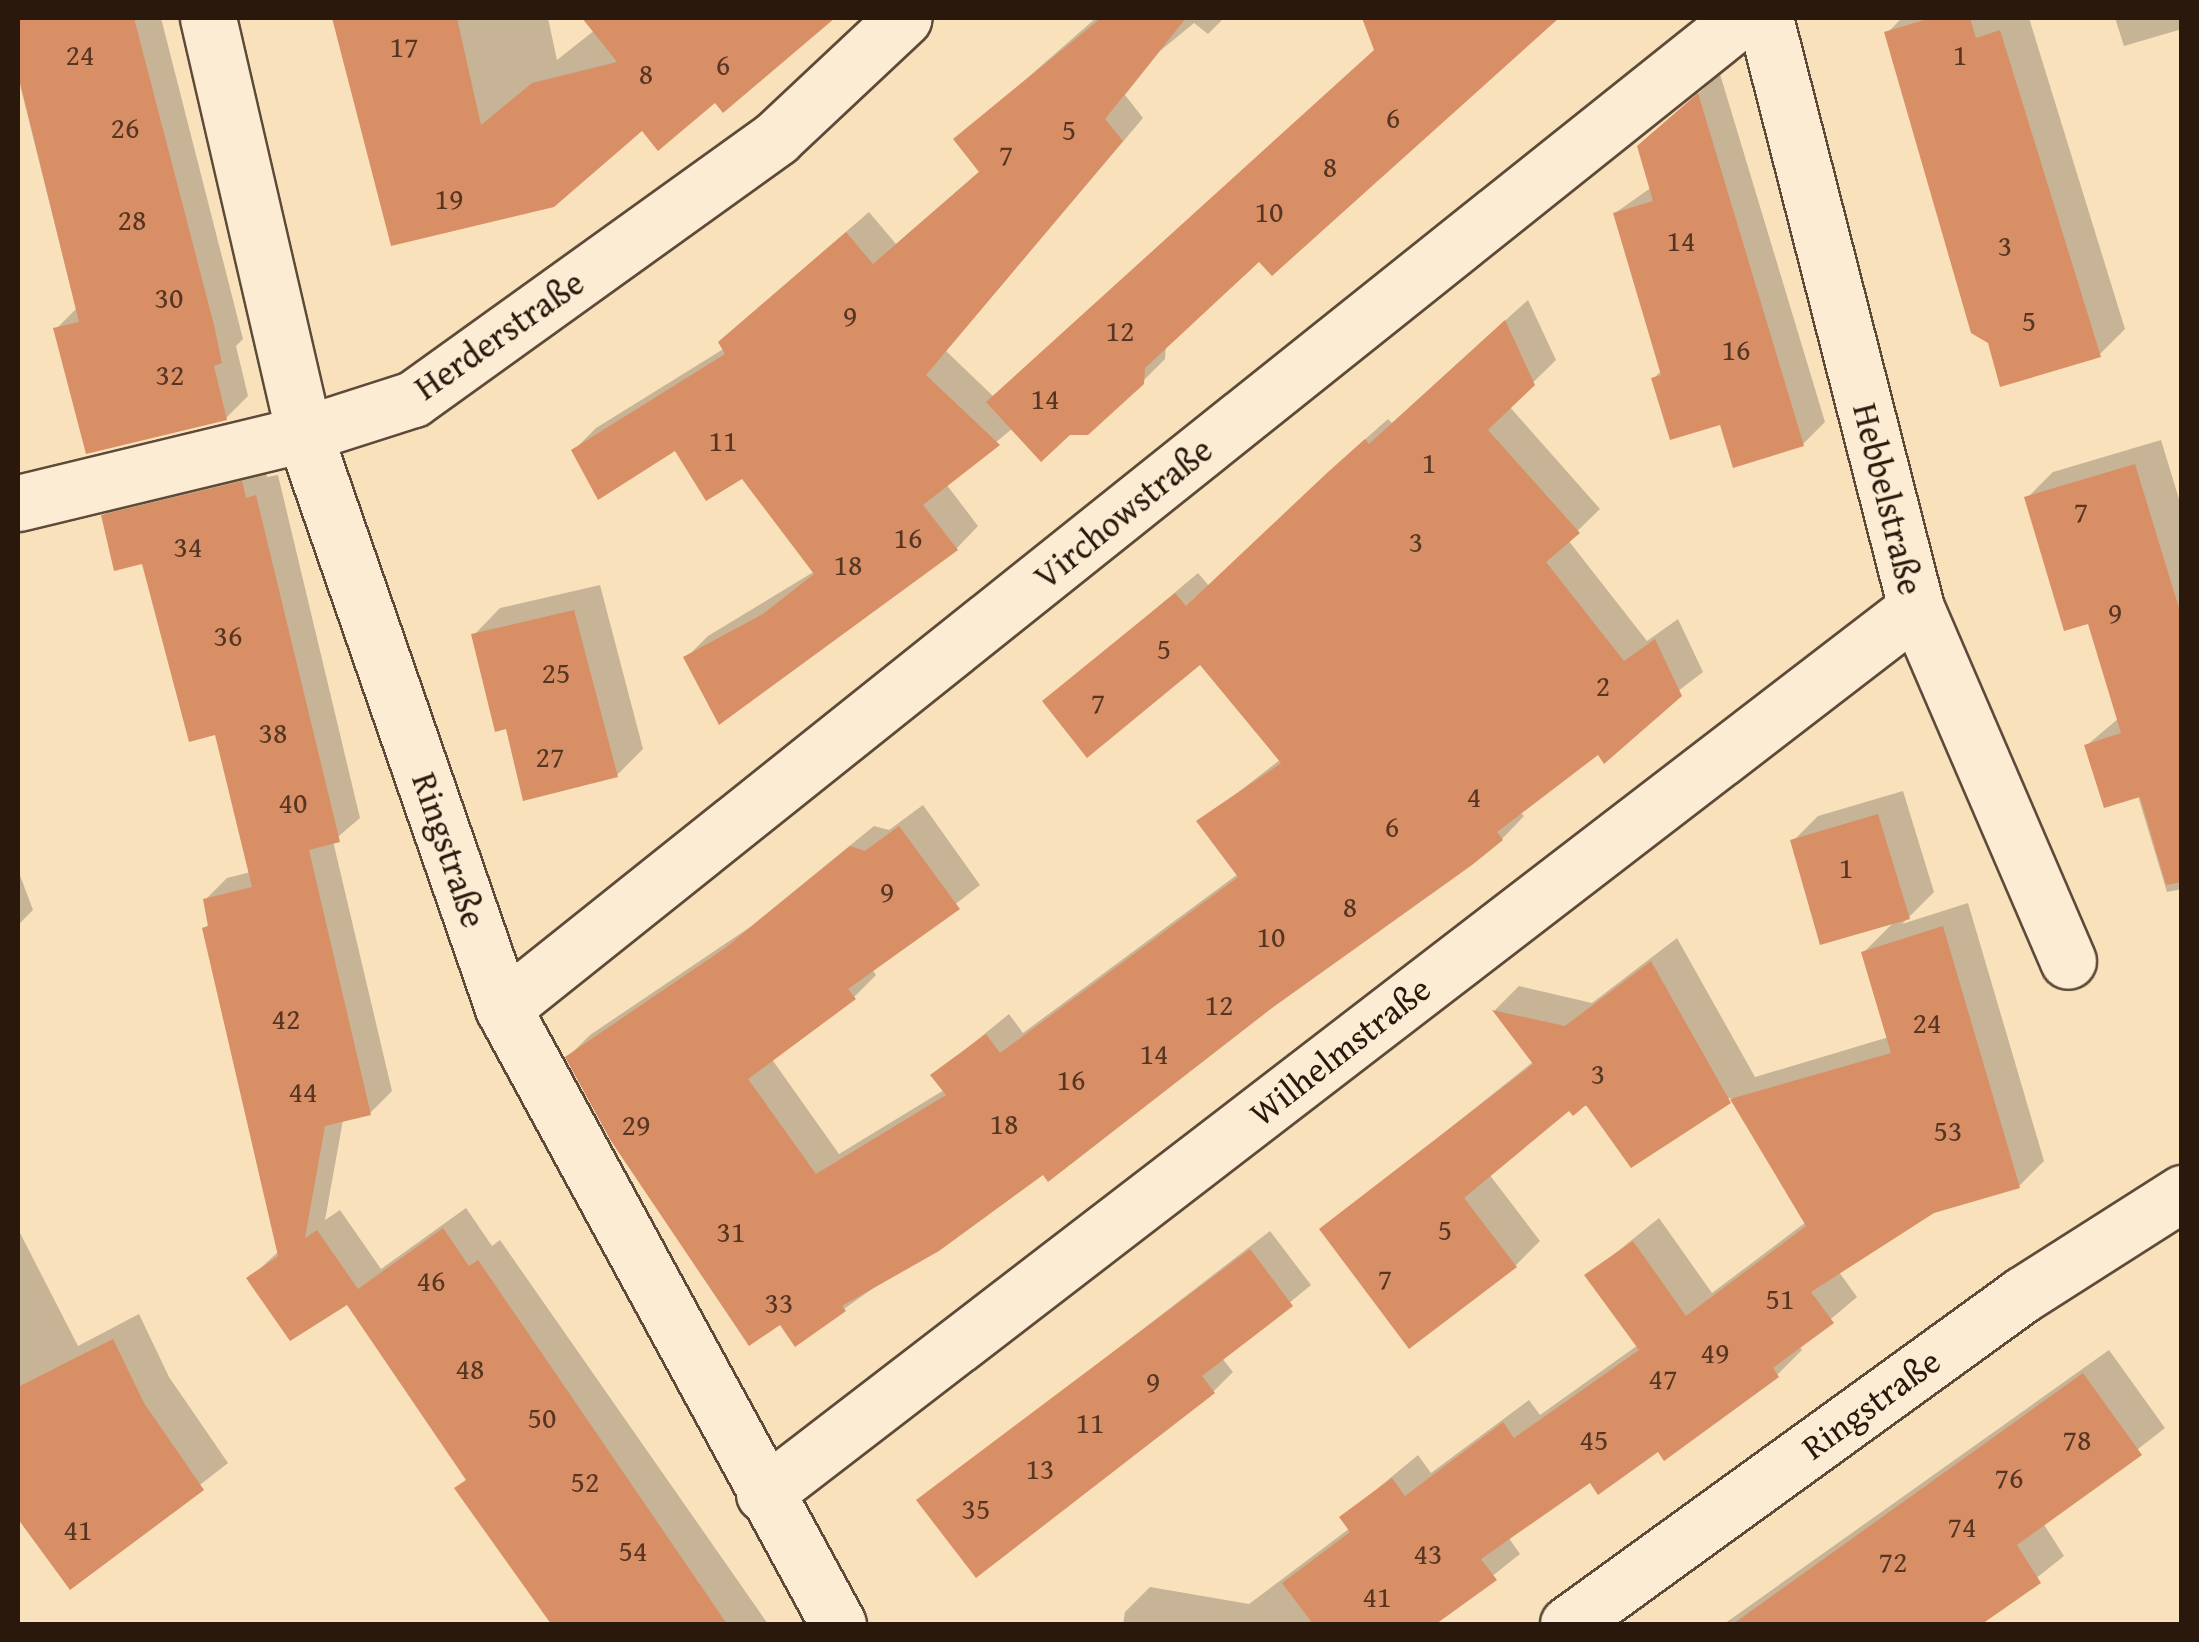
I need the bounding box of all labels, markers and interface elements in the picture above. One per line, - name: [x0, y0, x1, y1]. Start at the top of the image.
- house number: 17: [390, 28, 418, 64]
- house number: 24: [66, 36, 94, 72]
- house number: 1: [1953, 36, 1967, 72]
- house number: 6: [716, 46, 730, 82]
- house number: 8: [639, 55, 653, 91]
- house number: 6: [1386, 99, 1400, 135]
- house number: 26: [111, 109, 139, 145]
- house number: 5: [1062, 111, 1076, 147]
- house number: 7: [999, 136, 1013, 172]
- house number: 8: [1323, 148, 1337, 184]
- house number: 19: [435, 180, 463, 216]
- house number: 10: [1255, 193, 1283, 229]
- house number: 28: [118, 201, 146, 237]
- house number: 14: [1667, 222, 1695, 258]
- house number: 3: [1998, 227, 2012, 263]
- street label: Herderstraße: [406, 261, 592, 409]
- house number: 30: [155, 279, 183, 315]
- house number: 9: [843, 297, 857, 333]
- house number: 5: [2022, 302, 2036, 338]
- house number: 12: [1106, 312, 1134, 348]
- house number: 16: [1722, 331, 1750, 367]
- house number: 32: [156, 356, 184, 392]
- house number: 14: [1031, 380, 1059, 416]
- street label: Hebbelstraße: [1844, 399, 1932, 599]
- house number: 11: [709, 422, 737, 458]
- street label: Virchowstraße: [1025, 428, 1221, 598]
- house number: 1: [1422, 444, 1436, 480]
- house number: 7: [2074, 493, 2088, 529]
- house number: 16: [894, 519, 922, 555]
- house number: 3: [1409, 523, 1423, 559]
- house number: 34: [174, 528, 202, 564]
- house number: 18: [834, 546, 862, 582]
- house number: 9: [2108, 594, 2122, 630]
- house number: 36: [214, 617, 242, 653]
- house number: 5: [1157, 630, 1171, 666]
- house number: 25: [542, 654, 570, 690]
- house number: 2: [1596, 667, 1610, 703]
- house number: 7: [1091, 684, 1105, 720]
- house number: 38: [259, 714, 287, 750]
- house number: 27: [536, 738, 564, 774]
- street label: Ringstraße: [403, 767, 495, 933]
- house number: 4: [1467, 778, 1481, 814]
- house number: 40: [279, 784, 307, 820]
- house number: 6: [1385, 808, 1399, 844]
- house number: 1: [1839, 849, 1853, 885]
- house number: 9: [880, 873, 894, 909]
- house number: 8: [1343, 888, 1357, 924]
- house number: 10: [1257, 918, 1285, 954]
- street label: Wilhelmstraße: [1241, 967, 1439, 1135]
- house number: 12: [1205, 986, 1233, 1022]
- house number: 42: [272, 1000, 300, 1036]
- house number: 24: [1913, 1004, 1941, 1040]
- house number: 14: [1140, 1035, 1168, 1071]
- house number: 3: [1591, 1055, 1605, 1091]
- house number: 16: [1057, 1061, 1085, 1097]
- house number: 44: [289, 1073, 317, 1109]
- house number: 18: [990, 1105, 1018, 1141]
- house number: 29: [622, 1106, 650, 1142]
- house number: 53: [1934, 1112, 1962, 1148]
- house number: 5: [1438, 1211, 1452, 1247]
- house number: 31: [717, 1213, 745, 1249]
- house number: 7: [1378, 1260, 1392, 1296]
- house number: 46: [417, 1262, 445, 1298]
- house number: 51: [1766, 1280, 1794, 1316]
- house number: 33: [765, 1284, 793, 1320]
- house number: 49: [1701, 1334, 1729, 1370]
- street label: Ringstraße: [1794, 1340, 1948, 1468]
- house number: 48: [456, 1350, 484, 1386]
- house number: 47: [1649, 1360, 1677, 1396]
- house number: 9: [1146, 1363, 1160, 1399]
- house number: 50: [528, 1399, 556, 1435]
- house number: 11: [1076, 1404, 1104, 1440]
- house number: 45: [1580, 1421, 1608, 1457]
- house number: 78: [2063, 1421, 2091, 1457]
- house number: 13: [1026, 1450, 1054, 1486]
- house number: 76: [1995, 1459, 2023, 1495]
- house number: 52: [571, 1463, 599, 1499]
- house number: 35: [962, 1490, 990, 1526]
- house number: 74: [1948, 1508, 1976, 1544]
- house number: 41: [64, 1511, 92, 1547]
- house number: 54: [619, 1532, 647, 1568]
- house number: 43: [1414, 1535, 1442, 1571]
- house number: 72: [1879, 1543, 1907, 1579]
- house number: 41: [1363, 1578, 1391, 1614]

